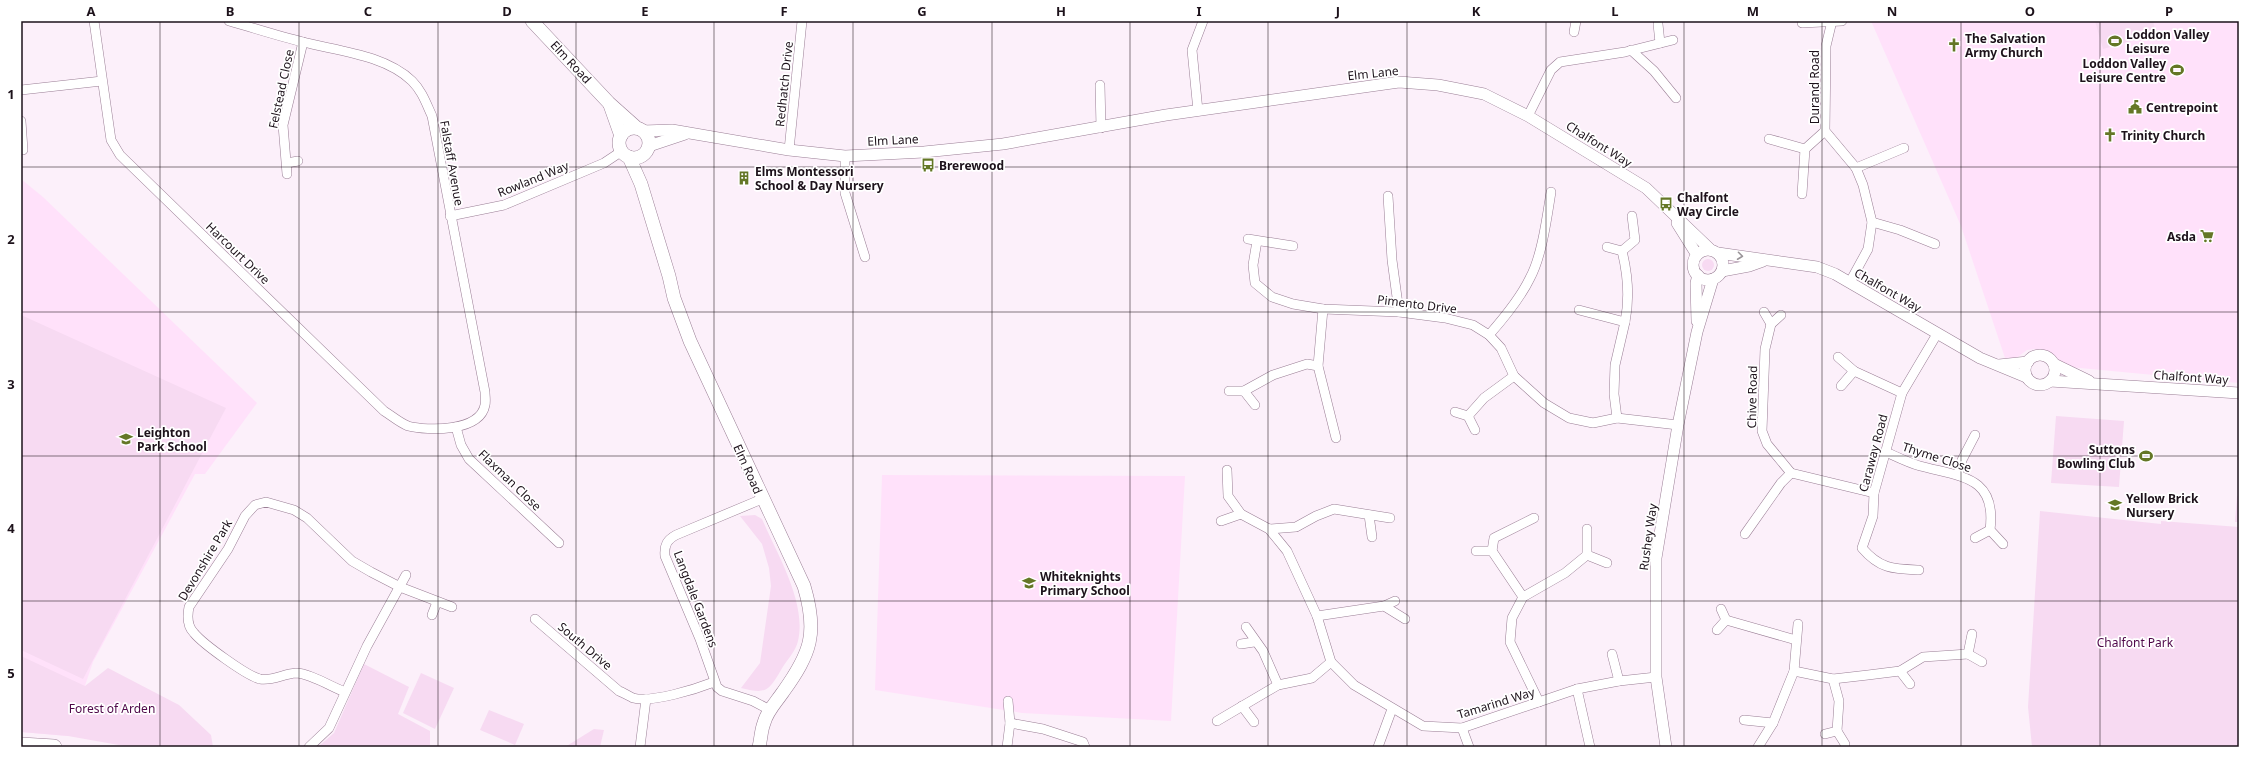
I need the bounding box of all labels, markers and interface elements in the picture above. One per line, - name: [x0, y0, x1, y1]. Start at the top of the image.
- text: A: [87, 2, 96, 20]
- text: B: [226, 2, 234, 20]
- text: C: [364, 2, 372, 20]
- text: D: [502, 2, 512, 20]
- text: E: [641, 2, 649, 20]
- text: F: [780, 2, 788, 20]
- text: G: [917, 2, 927, 20]
- text: H: [1056, 2, 1066, 20]
- text: I: [1196, 2, 1202, 20]
- text: J: [1335, 2, 1340, 20]
- text: K: [1472, 2, 1481, 20]
- text: L: [1611, 2, 1619, 20]
- text: M: [1747, 2, 1759, 20]
- text: N: [1887, 2, 1897, 20]
- text: O: [2025, 2, 2035, 20]
- text: P: [2165, 2, 2173, 20]
- place label: Loddon Valley Leisure: [2126, 26, 2210, 57]
- place label: The Salvation Army Church: [1965, 30, 2046, 61]
- sports icon: Loddon Valley Leisure: [2107, 33, 2123, 49]
- street label: Elm Road: [547, 37, 595, 87]
- church icon: The Salvation Army Church: [1946, 37, 1962, 53]
- street label: Redhatch Drive: [771, 40, 797, 128]
- street label: Felstead Close: [264, 48, 298, 130]
- street label: Durand Road: [1806, 50, 1823, 124]
- place label: Loddon Valley Leisure Centre: [2079, 55, 2166, 86]
- street label: Elm Lane: [1347, 62, 1400, 84]
- sports icon: Loddon Valley Leisure Centre: [2169, 62, 2185, 78]
- text: 1: [7, 85, 15, 103]
- public building icon: Centrepoint: [2127, 99, 2143, 115]
- place label: Centrepoint: [2146, 99, 2218, 116]
- street label: Chalfont Way: [1563, 117, 1636, 172]
- street label: Falstaff Avenue: [436, 119, 468, 207]
- church icon: Trinity Church: [2102, 127, 2118, 143]
- place label: Trinity Church: [2121, 127, 2205, 144]
- street label: Elm Lane: [867, 130, 919, 150]
- street label: Rowland Way: [495, 157, 572, 201]
- bus stop icon: Brerewood: [920, 157, 936, 173]
- place label: Brerewood: [939, 157, 1004, 174]
- place label: Elms Montessori School & Day Nursery: [755, 163, 884, 194]
- building icon: Elms Montessori School & Day Nursery: [736, 170, 752, 186]
- place label: Chalfont Way Circle: [1677, 189, 1739, 220]
- bus stop icon: Chalfont Way Circle: [1658, 196, 1674, 212]
- street label: Harcourt Drive: [202, 218, 274, 288]
- place label: Asda: [2167, 228, 2196, 245]
- supermarket icon: Asda: [2199, 228, 2215, 244]
- text: 2: [7, 230, 15, 248]
- one-way arrow: [1737, 251, 1743, 260]
- street label: Chalfont Way: [1851, 264, 1925, 317]
- street label: Pimento Drive: [1376, 291, 1458, 317]
- street label: Chive Road: [1743, 365, 1761, 429]
- street label: Chalfont Way: [2153, 366, 2230, 388]
- text: 3: [7, 375, 15, 393]
- street label: Caraway Road: [1854, 412, 1892, 494]
- place label: Leighton Park School: [137, 424, 207, 455]
- school or university icon: Leighton Park School: [118, 431, 134, 447]
- street label: Thyme Close: [1900, 438, 1974, 476]
- street label: Elm Road: [729, 441, 767, 497]
- place label: Suttons Bowling Club: [2057, 441, 2135, 472]
- street label: Flaxman Close: [475, 446, 545, 515]
- sports icon: Suttons Bowling Club: [2138, 448, 2154, 464]
- place label: Yellow Brick Nursery: [2126, 490, 2199, 521]
- school or university icon: Yellow Brick Nursery: [2107, 497, 2123, 513]
- street label: Rushey Way: [1635, 501, 1661, 572]
- street label: Devonshire Park: [174, 516, 236, 604]
- text: 4: [7, 519, 15, 537]
- street label: Langdale Gardens: [670, 548, 722, 650]
- place label: Whiteknights Primary School: [1040, 568, 1130, 599]
- school or university icon: Whiteknights Primary School: [1021, 575, 1037, 591]
- street label: South Drive: [554, 618, 616, 674]
- park label: Chalfont Park: [2097, 634, 2174, 651]
- text: 5: [7, 664, 15, 682]
- street label: Tamarind Way: [1455, 683, 1538, 723]
- park label: Forest of Arden: [69, 700, 155, 717]

